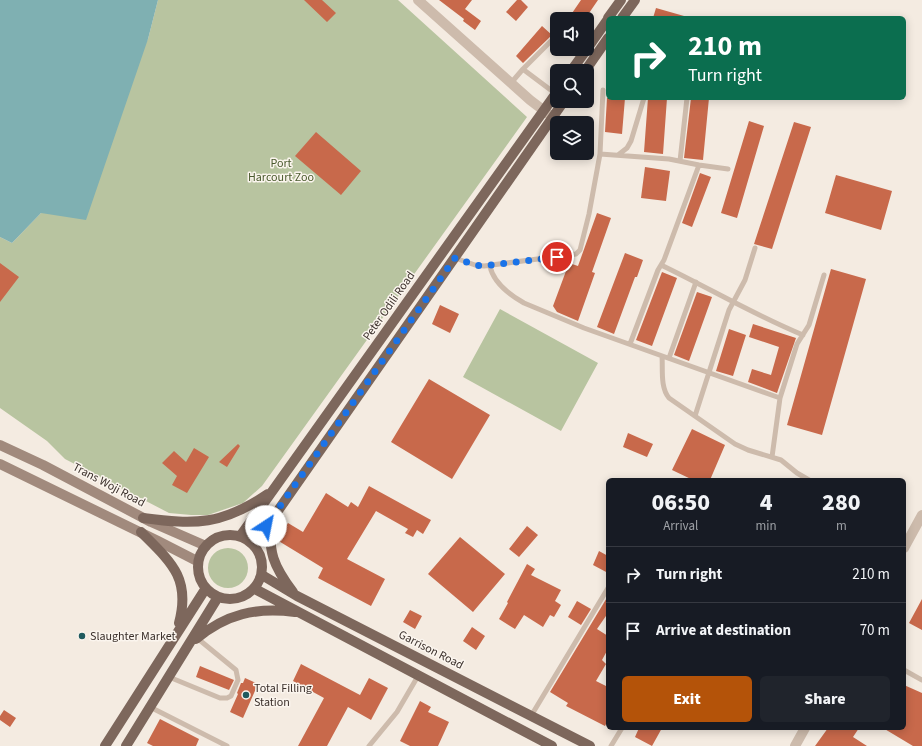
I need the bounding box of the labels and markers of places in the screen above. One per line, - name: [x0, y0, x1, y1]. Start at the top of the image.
- pin: [540, 240, 574, 274]
- place label: Slaughter Market: [90, 628, 176, 645]
- marker: Slaughter Market: [77, 631, 87, 641]
- place label: Total Filling Station: [254, 680, 312, 711]
- marker: Total Filling Station: [241, 690, 251, 700]

